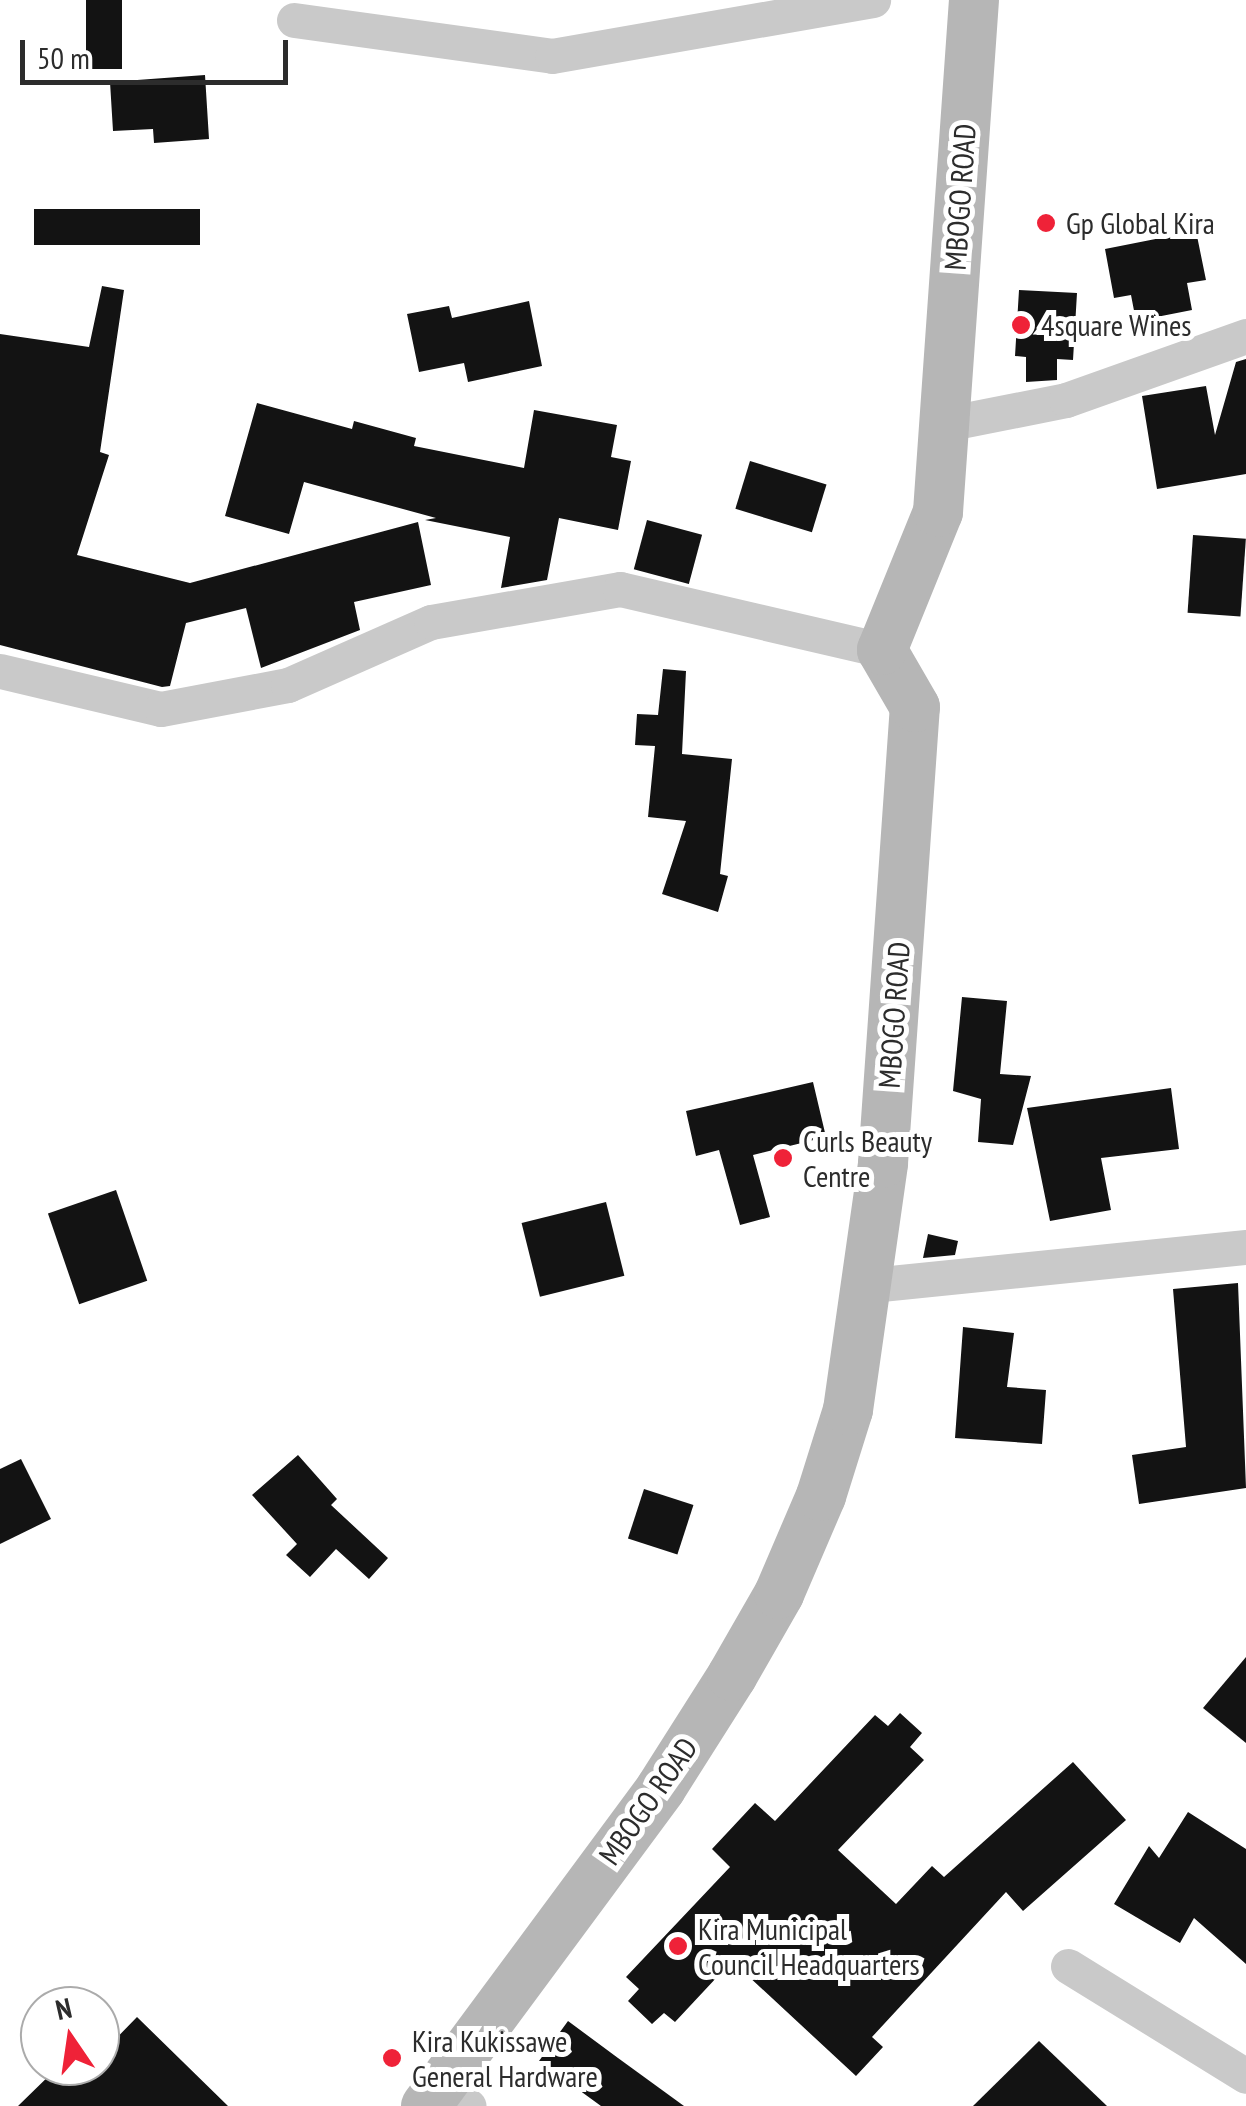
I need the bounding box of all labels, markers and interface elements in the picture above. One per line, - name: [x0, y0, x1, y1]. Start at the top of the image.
- scale bar: [25, 20, 292, 82]
- text: 50 m: [37, 38, 90, 77]
- street label: MBOGO ROAD: [937, 123, 983, 271]
- place label: Gp Global Kira: [1066, 205, 1215, 241]
- marker: Gp Global Kira: [1035, 212, 1057, 234]
- place label: 4square Wines: [1041, 307, 1192, 343]
- marker: 4square Wines: [1010, 314, 1032, 336]
- street label: MBOGO ROAD: [871, 941, 917, 1089]
- place label: Curls Beauty Centre: [803, 1123, 932, 1194]
- marker: Curls Beauty Centre: [772, 1147, 794, 1169]
- street label: MBOGO ROAD: [591, 1731, 705, 1871]
- place label: Kira Municipal Council Headquarters: [698, 1911, 920, 1982]
- marker: Kira Municipal Council Headquarters: [667, 1935, 689, 1957]
- north arrow: [20, 1986, 120, 2086]
- text: N: [52, 1989, 75, 2028]
- place label: Kira Kukissawe General Hardware: [412, 2023, 598, 2094]
- marker: Kira Kukissawe General Hardware: [381, 2047, 403, 2069]

